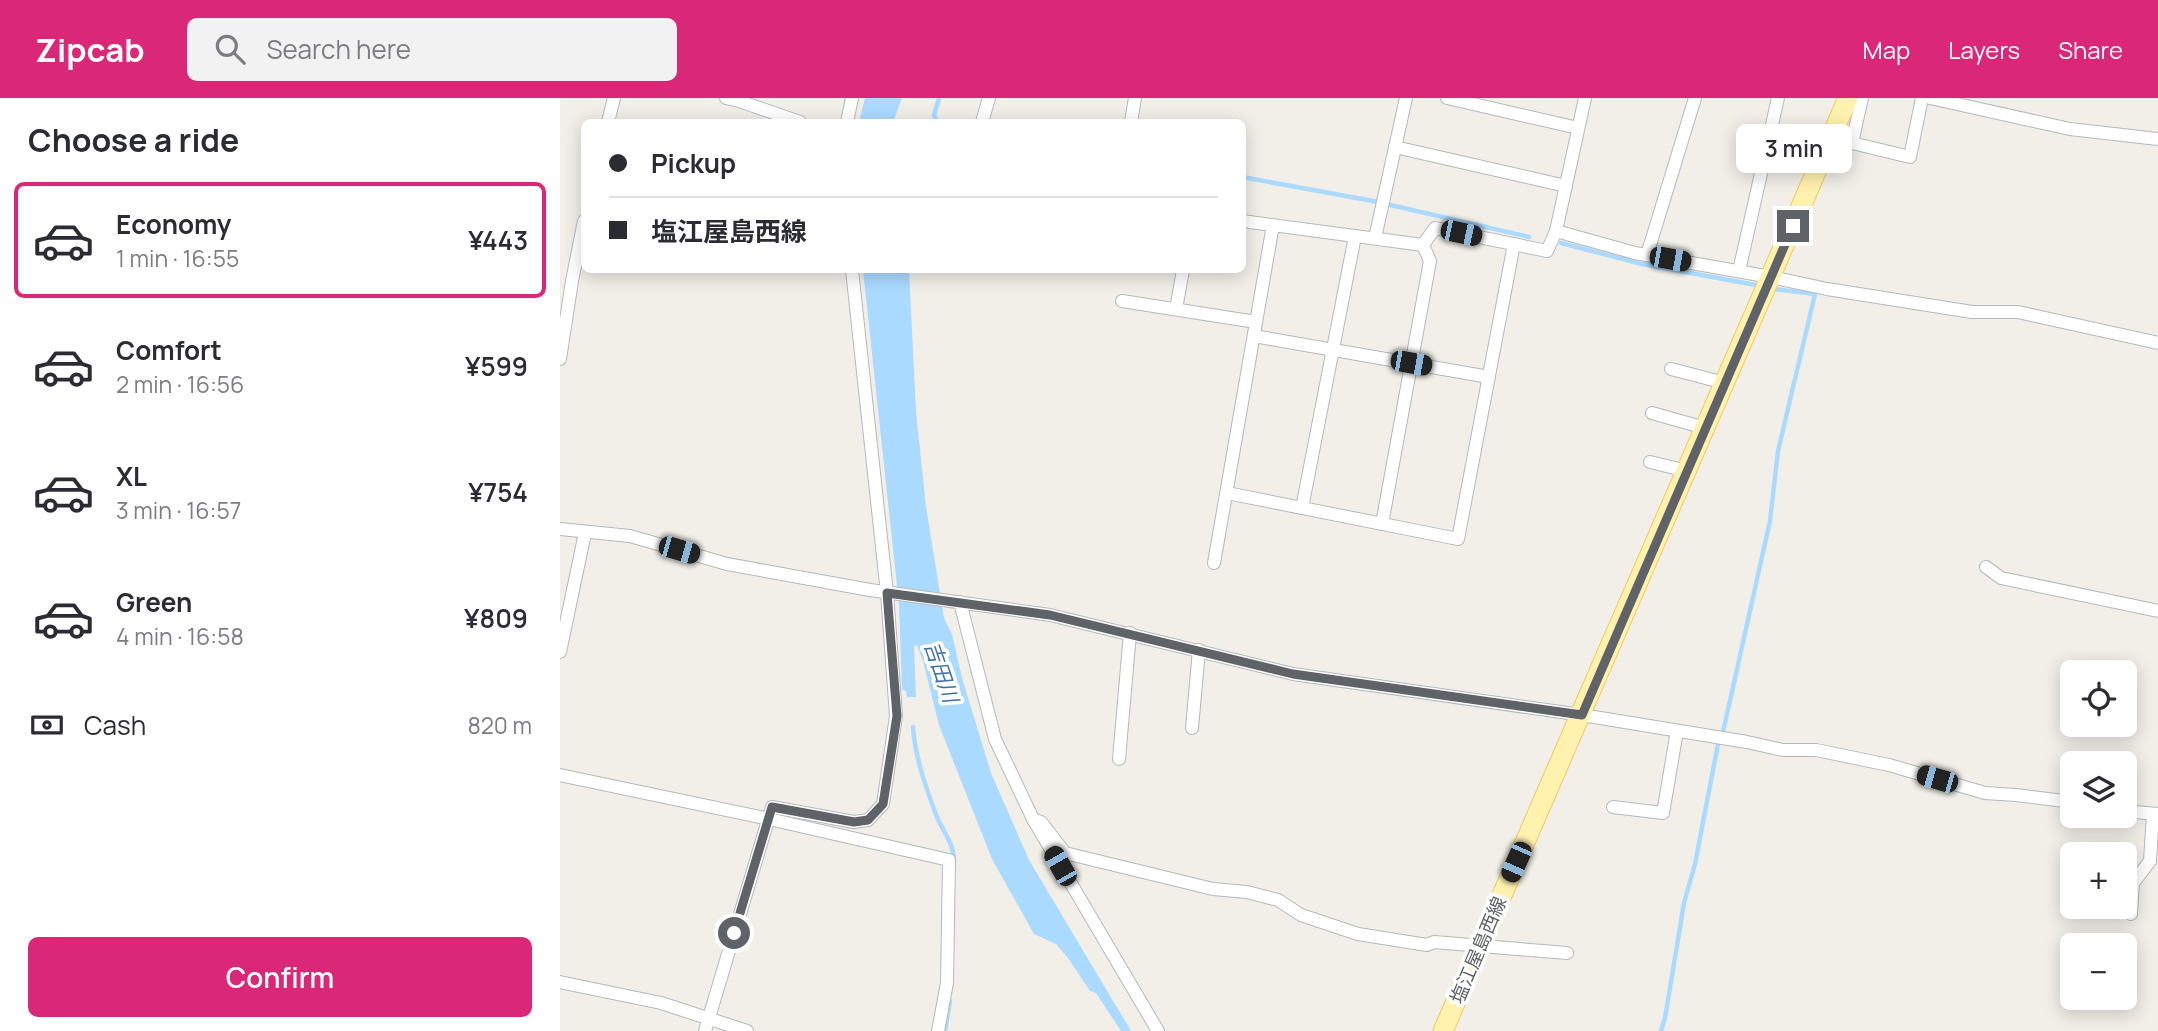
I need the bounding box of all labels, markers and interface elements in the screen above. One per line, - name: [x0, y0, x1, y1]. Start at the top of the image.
- search box: [187, 18, 677, 81]
- text: Zipcab: [35, 27, 145, 72]
- icon: search: [211, 30, 249, 68]
- text: Search here: [267, 31, 411, 67]
- text: Map: [1863, 33, 1910, 66]
- text: Layers: [1948, 33, 2020, 66]
- text: Share: [2058, 33, 2123, 66]
- text: Choose a ride: [28, 118, 239, 162]
- callout: 3 min: [1735, 124, 1851, 174]
- text: 3 min: [1765, 132, 1823, 164]
- text: Pickup: [651, 145, 736, 181]
- text: Economy: [116, 206, 231, 242]
- icon: car: [32, 209, 95, 272]
- route end: [1777, 210, 1809, 242]
- text: 塩江屋島西線: [651, 213, 807, 249]
- car: [1439, 218, 1484, 248]
- text: ¥443: [468, 222, 528, 258]
- text: 1 min · 16:55: [116, 242, 239, 274]
- car: [1648, 245, 1693, 273]
- text: Comfort: [116, 332, 222, 368]
- icon: car: [32, 335, 95, 398]
- text: ¥599: [465, 348, 528, 384]
- car: [1389, 349, 1434, 377]
- text: 2 min · 16:56: [116, 368, 244, 400]
- text: XL: [116, 458, 147, 494]
- icon: car: [32, 461, 95, 524]
- text: ¥754: [468, 474, 528, 510]
- text: 3 min · 16:57: [116, 494, 241, 526]
- car: [656, 534, 703, 566]
- text: Green: [116, 584, 192, 620]
- icon: car: [32, 587, 95, 650]
- text: ¥809: [464, 600, 528, 636]
- text: 4 min · 16:58: [116, 620, 244, 652]
- water label: 吉田川: [918, 637, 966, 708]
- map controls: [2060, 660, 2137, 1010]
- button: locate: [2060, 660, 2137, 737]
- icon: cash: [28, 706, 66, 744]
- text: Cash: [84, 707, 146, 743]
- text: 820 m: [467, 709, 532, 741]
- button: layers: [2060, 751, 2137, 828]
- car: [1914, 763, 1961, 795]
- car: [1498, 839, 1535, 885]
- button: +: [2060, 842, 2137, 919]
- car: [1041, 843, 1080, 889]
- street label: 塩江屋島西線: [1444, 892, 1512, 1008]
- route start: [718, 917, 750, 949]
- button: −: [2060, 933, 2137, 1010]
- button: Confirm: [28, 937, 532, 1017]

